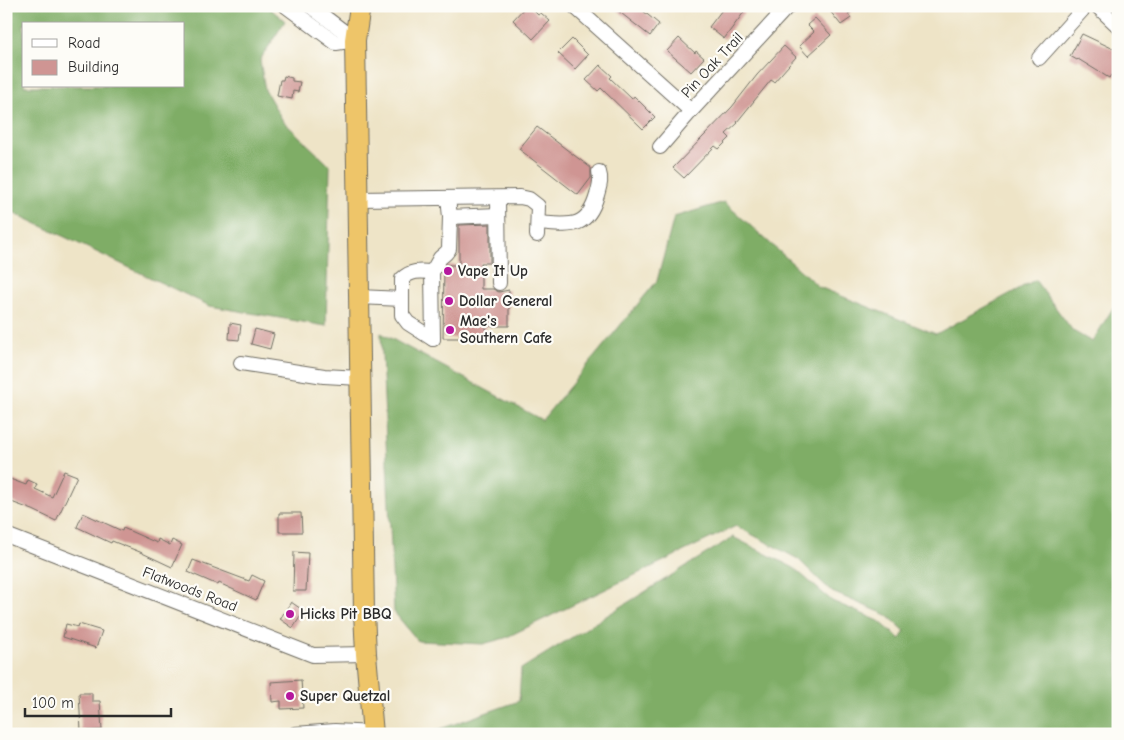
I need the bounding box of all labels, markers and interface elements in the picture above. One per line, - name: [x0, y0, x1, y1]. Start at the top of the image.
- legend: [22, 22, 185, 88]
- street label: Pin Oak Trail: [677, 29, 747, 101]
- text: Road: [68, 34, 100, 52]
- text: Building: [68, 58, 119, 76]
- place label: Vape It Up: [458, 262, 528, 280]
- marker: Vape It Up: [442, 265, 454, 277]
- place label: Dollar General: [459, 292, 552, 310]
- marker: Dollar General: [443, 295, 455, 307]
- place label: Mae's Southern Cafe: [460, 312, 552, 347]
- marker: Mae's Southern Cafe: [444, 324, 456, 336]
- street label: Flatwoods Road: [140, 563, 240, 615]
- place label: Hicks Pit BBQ: [300, 605, 391, 623]
- marker: Hicks Pit BBQ: [284, 608, 296, 620]
- scale bar: [25, 685, 171, 717]
- place label: Super Quetzal: [300, 687, 390, 705]
- marker: Super Quetzal: [284, 690, 296, 702]
- text: 100 m: [32, 694, 74, 712]

